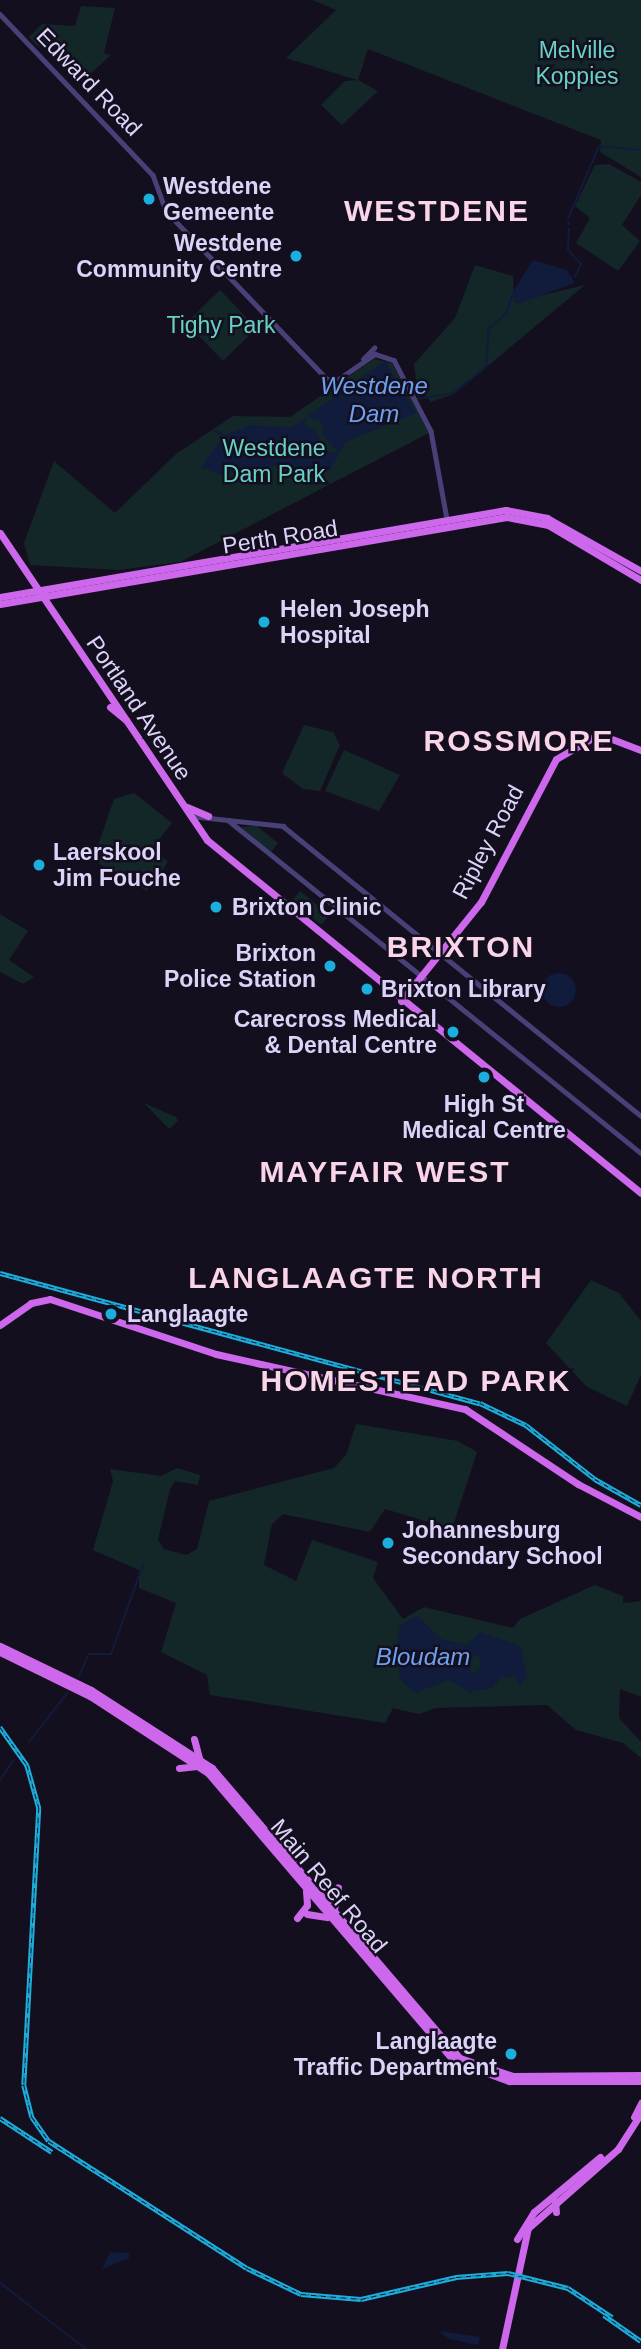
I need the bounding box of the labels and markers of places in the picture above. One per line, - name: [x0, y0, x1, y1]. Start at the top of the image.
- place label: Westdene Gemeente: [163, 172, 274, 226]
- marker: Westdene Gemeente: [141, 191, 157, 207]
- place label: Westdene Community Centre: [76, 229, 282, 283]
- marker: Westdene Community Centre: [288, 248, 304, 264]
- place label: Helen Joseph Hospital: [280, 595, 430, 649]
- marker: Helen Joseph Hospital: [254, 612, 274, 632]
- place label: Laerskool Jim Fouche: [53, 838, 181, 892]
- marker: Laerskool Jim Fouche: [31, 857, 47, 873]
- place label: Brixton Clinic: [232, 893, 382, 921]
- marker: Brixton Clinic: [206, 897, 226, 917]
- place label: Brixton Police Station: [164, 939, 316, 993]
- marker: Brixton Police Station: [322, 958, 338, 974]
- place label: Brixton Library: [381, 975, 546, 1003]
- marker: Brixton Library: [359, 981, 375, 997]
- place label: Carecross Medical & Dental Centre: [234, 1005, 437, 1059]
- marker: Carecross Medical & Dental Centre: [443, 1022, 463, 1042]
- marker: High St Medical Centre: [474, 1067, 494, 1087]
- place label: High St Medical Centre: [402, 1090, 566, 1144]
- place label: Langlaagte: [127, 1300, 248, 1328]
- marker: Langlaagte: [101, 1304, 121, 1324]
- place label: Johannesburg Secondary School: [402, 1516, 603, 1570]
- marker: Johannesburg Secondary School: [380, 1535, 396, 1551]
- place label: Langlaagte Traffic Department: [294, 2027, 497, 2081]
- marker: Langlaagte Traffic Department: [503, 2046, 519, 2062]

